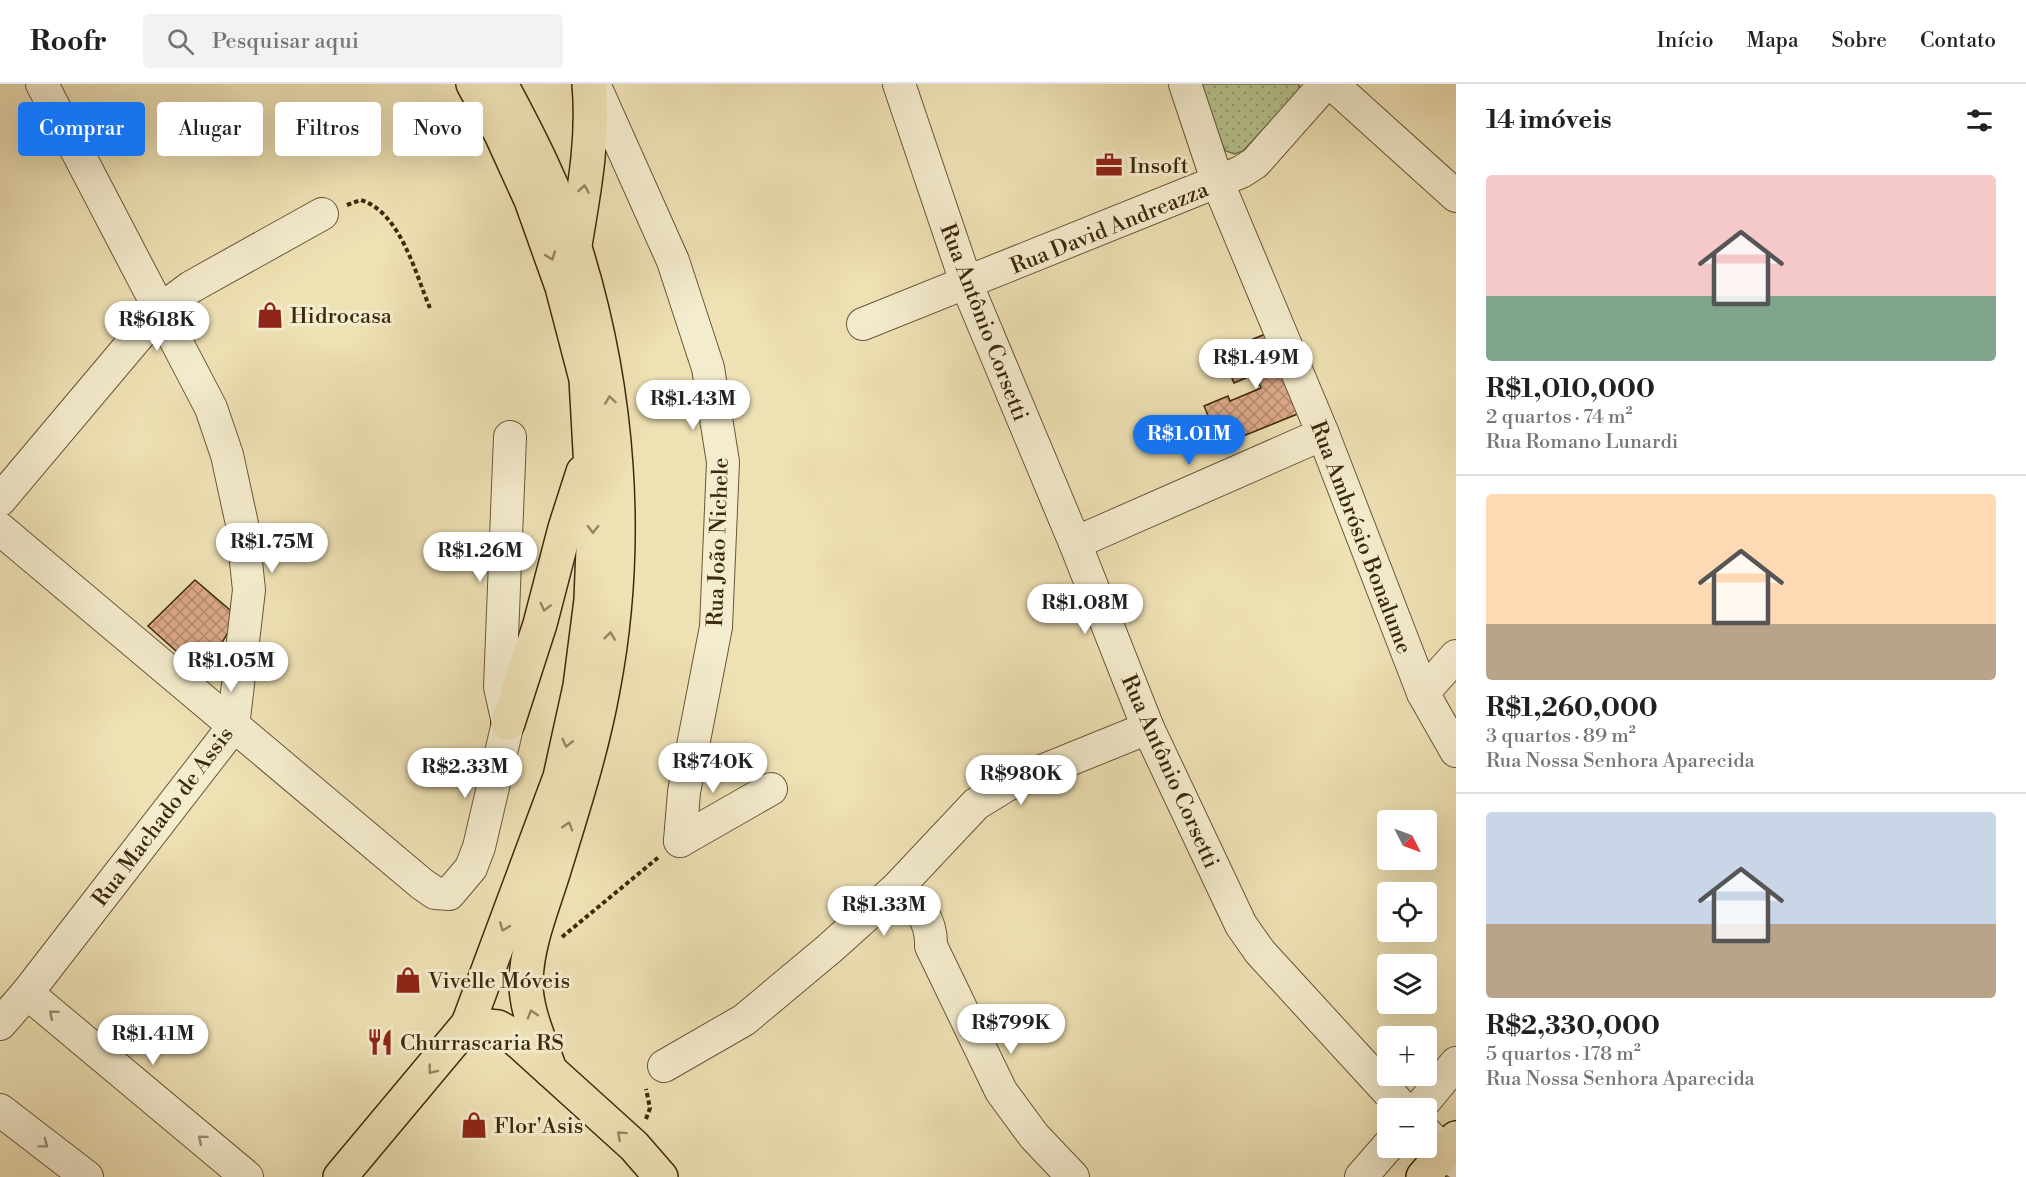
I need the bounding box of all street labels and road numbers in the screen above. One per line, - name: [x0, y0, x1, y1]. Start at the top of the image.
- street label: Rua David Andreazza: [1007, 176, 1213, 280]
- street label: Rua Antônio Corsetti: [933, 220, 1034, 425]
- street label: Rua Ambrósio Bonalume: [1304, 417, 1418, 658]
- street label: Rua João Nichele: [702, 457, 735, 627]
- street label: Rua Antônio Corsetti: [1115, 670, 1225, 873]
- street label: Rua Machado de Assis: [87, 722, 240, 912]

